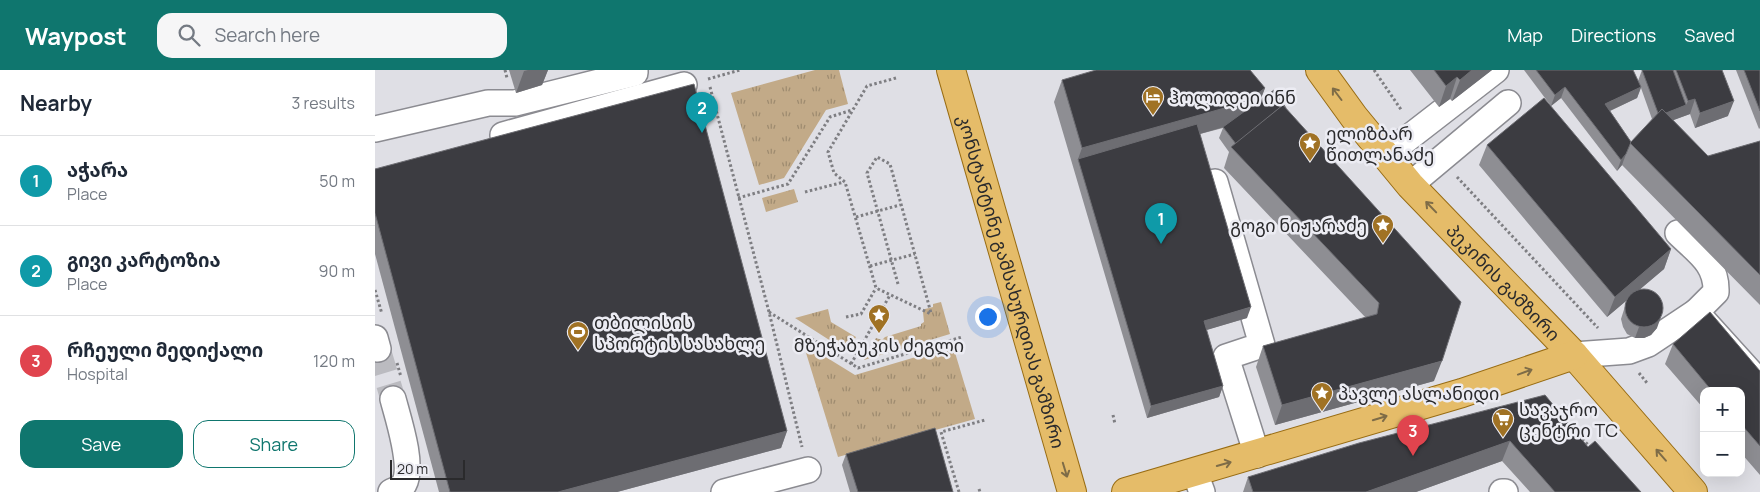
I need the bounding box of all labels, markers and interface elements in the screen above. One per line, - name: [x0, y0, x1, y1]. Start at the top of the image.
- search box: [157, 13, 507, 58]
- text: Waypost: [25, 19, 127, 52]
- icon: search: [175, 21, 203, 49]
- text: Search here: [215, 22, 320, 48]
- text: Map: [1507, 23, 1543, 47]
- text: Directions: [1571, 23, 1656, 47]
- text: Saved: [1684, 23, 1735, 47]
- hotel icon: ჰოლიდეი ინნ: [1141, 85, 1165, 116]
- place label: ჰოლიდეი ინნ: [1169, 85, 1296, 109]
- one-way arrow: [1332, 87, 1342, 101]
- text: Nearby: [20, 89, 92, 117]
- text: 3 results: [292, 92, 355, 114]
- pin: 2: [686, 92, 718, 133]
- street label: კონსტანტინე გამსახურდიას გამზირი: [952, 112, 1071, 451]
- place label: ელიზბარ წითლანაძე: [1326, 121, 1434, 166]
- place icon: ელიზბარ წითლანაძე: [1298, 131, 1322, 162]
- text: აჭარა: [67, 157, 128, 183]
- text: 1: [32, 170, 40, 192]
- text: 50 m: [319, 170, 355, 192]
- text: Place: [67, 183, 107, 205]
- one-way arrow: [1425, 200, 1437, 213]
- pin: 1: [1145, 203, 1177, 244]
- place label: გოგი ნიჟარაძე: [1230, 213, 1367, 237]
- place icon: გოგი ნიჟარაძე: [1371, 213, 1395, 244]
- street label: პეკინის გამზირი: [1441, 218, 1566, 346]
- text: გივი კარტოზია: [67, 247, 221, 273]
- text: 2: [31, 260, 41, 282]
- text: 90 m: [319, 260, 355, 282]
- text: Place: [67, 273, 107, 295]
- place icon: მზეჭაბუკის ძეგლი: [867, 303, 891, 334]
- your location: [975, 304, 1001, 330]
- place label: თბილისის სპორტის სასახლე: [594, 310, 765, 355]
- sports icon: თბილისის სპორტის სასახლე: [566, 320, 590, 351]
- place label: მზეჭაბუკის ძეგლი: [794, 333, 964, 357]
- text: რჩეული მედიქალი: [67, 337, 263, 363]
- text: 3: [31, 350, 41, 372]
- text: 120 m: [313, 350, 355, 372]
- text: Hospital: [67, 363, 128, 385]
- one-way arrow: [1517, 367, 1532, 376]
- place icon: პავლე ასლანიდი: [1310, 381, 1334, 412]
- place label: პავლე ასლანიდი: [1338, 381, 1499, 405]
- map controls: [1700, 387, 1745, 477]
- button: +: [1700, 387, 1745, 432]
- place label: სავაჯრო ცენტრი TC: [1519, 397, 1618, 442]
- supermarket icon: სავაჯრო ცენტრი TC: [1491, 407, 1515, 438]
- one-way arrow: [1371, 412, 1387, 422]
- pin: 3: [1397, 415, 1429, 456]
- button: Save: [20, 420, 183, 468]
- button: Share: [193, 420, 355, 468]
- button: −: [1700, 432, 1745, 477]
- one-way arrow: [1656, 449, 1667, 462]
- scale bar: [390, 457, 465, 480]
- text: 20 m: [397, 459, 428, 478]
- one-way arrow: [1215, 459, 1231, 469]
- one-way arrow: [1061, 462, 1071, 478]

